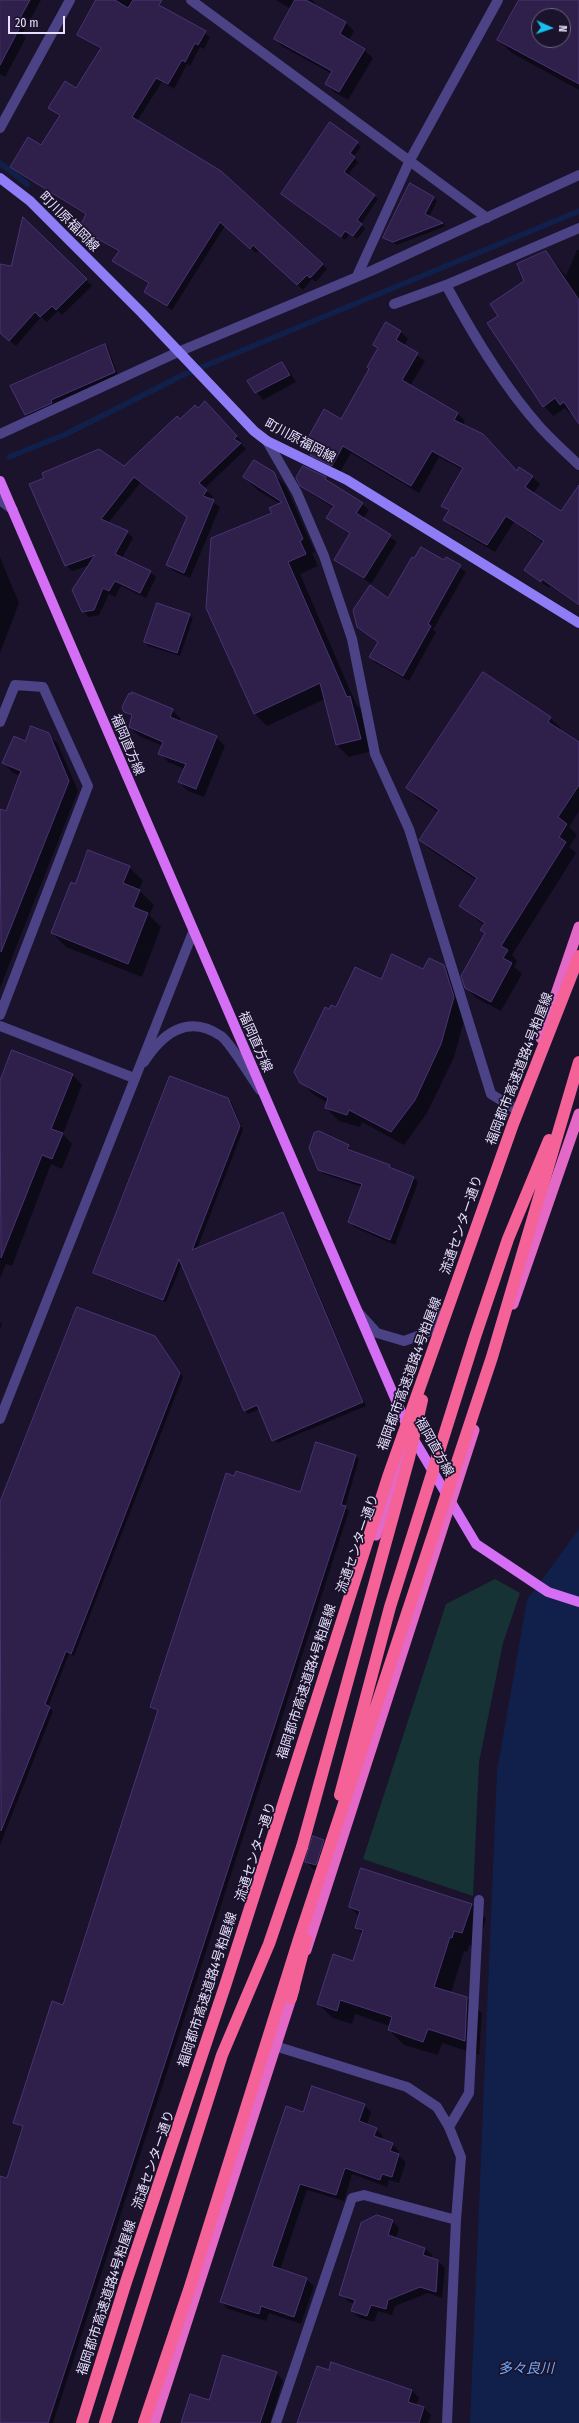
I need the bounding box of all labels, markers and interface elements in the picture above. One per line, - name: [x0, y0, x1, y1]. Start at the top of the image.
- scale bar: [10, 8, 67, 34]
- north arrow: [531, 8, 571, 48]
- text: 20 m: [15, 16, 39, 30]
- text: N: [556, 25, 569, 32]
- street label: 町川原福岡線: [36, 189, 102, 255]
- street label: 町川原福岡線: [262, 416, 338, 466]
- street label: 福岡直方線: [107, 712, 147, 778]
- street label: 福岡都市高速道路4号粕屋線: [484, 990, 556, 1148]
- street label: 福岡直方線: [235, 1009, 275, 1075]
- street label: 流通センター通り: [438, 1173, 486, 1277]
- street label: 福岡都市高速道路4号粕屋線: [375, 1295, 445, 1453]
- street label: 福岡直方線: [411, 1415, 457, 1479]
- street label: 流通センター通り: [334, 1492, 382, 1596]
- street label: 福岡都市高速道路4号粕屋線: [275, 1602, 339, 1762]
- street label: 流通センター通り: [233, 1800, 279, 1904]
- street label: 福岡都市高速道路4号粕屋線: [176, 1910, 240, 2070]
- street label: 流通センター通り: [130, 2108, 178, 2212]
- street label: 福岡都市高速道路4号粕屋線: [75, 2218, 139, 2378]
- water label: 多々良川: [498, 2361, 554, 2377]

